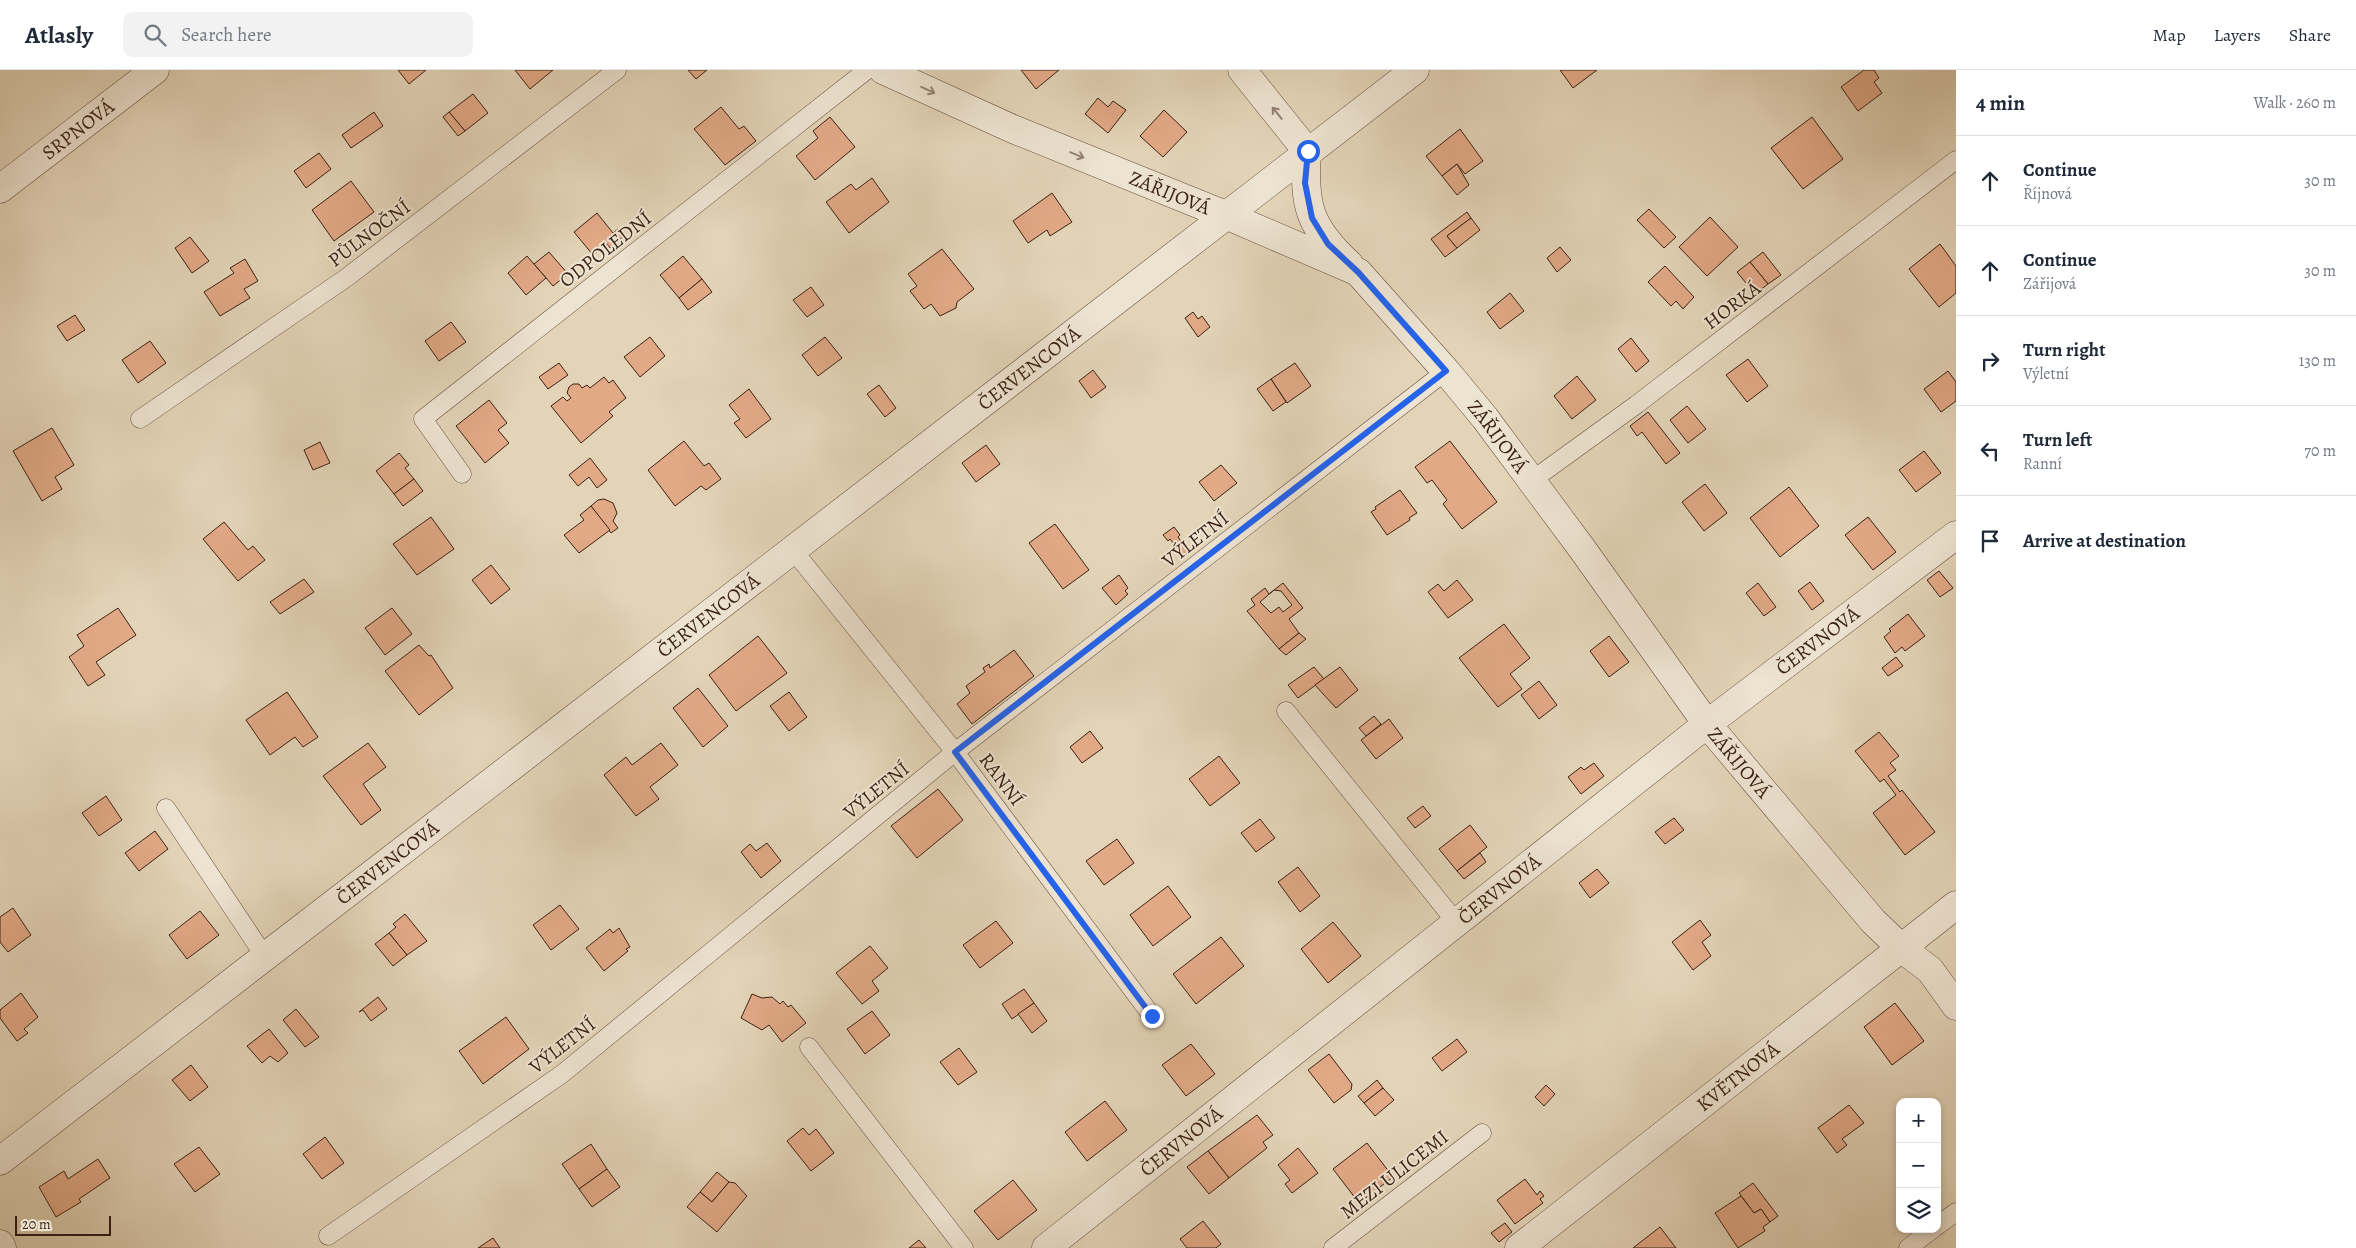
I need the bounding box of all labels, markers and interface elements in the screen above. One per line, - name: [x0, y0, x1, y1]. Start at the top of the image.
- search box: [123, 12, 473, 57]
- text: Atlasly: [25, 19, 93, 51]
- icon: search: [141, 21, 169, 49]
- text: Search here: [181, 22, 272, 48]
- text: Map: [2153, 23, 2186, 47]
- text: Layers: [2214, 23, 2261, 47]
- text: Share: [2289, 23, 2331, 47]
- one-way arrow: [920, 86, 935, 96]
- text: 4 min: [1976, 89, 2025, 117]
- text: Walk · 260 m: [2254, 92, 2336, 114]
- street label: SRPNOVÁ: [36, 93, 120, 166]
- one-way arrow: [1272, 106, 1282, 120]
- route start: [1297, 140, 1320, 163]
- one-way arrow: [1069, 151, 1084, 160]
- text: Continue: [2023, 157, 2097, 183]
- street label: ZÁŘIJOVÁ: [1125, 164, 1215, 222]
- icon: ahead: [1976, 167, 2004, 195]
- text: 30 m: [2304, 170, 2336, 192]
- text: Říjnová: [2023, 183, 2072, 205]
- street label: PŮLNOČNÍ: [323, 194, 416, 273]
- street label: ODPOLEDNÍ: [554, 205, 657, 294]
- text: Continue: [2023, 247, 2097, 273]
- icon: ahead: [1976, 257, 2004, 285]
- text: 30 m: [2304, 260, 2336, 282]
- text: Zářijová: [2023, 273, 2076, 295]
- street label: HORKÁ: [1698, 275, 1767, 336]
- street label: ČERVENCOVÁ: [972, 320, 1086, 416]
- text: Turn right: [2023, 337, 2105, 363]
- icon: right: [1976, 347, 2004, 375]
- text: 130 m: [2299, 350, 2336, 372]
- text: Výletní: [2023, 363, 2069, 385]
- street label: ZÁŘIJOVÁ: [1461, 394, 1534, 479]
- text: Turn left: [2023, 427, 2092, 453]
- icon: left: [1976, 437, 2004, 465]
- text: 70 m: [2304, 440, 2336, 462]
- text: Ranní: [2023, 453, 2062, 475]
- street label: VÝLETNÍ: [1156, 505, 1234, 575]
- icon: arrive: [1976, 527, 2004, 555]
- text: Arrive at destination: [2023, 528, 2186, 554]
- street label: ČERVENCOVÁ: [651, 567, 765, 664]
- street label: ČERVNOVÁ: [1770, 600, 1865, 681]
- street label: ZÁŘIJOVÁ: [1701, 721, 1777, 804]
- street label: RANNÍ: [973, 747, 1030, 811]
- street label: VÝLETNÍ: [837, 755, 915, 826]
- street label: ČERVENCOVÁ: [331, 814, 445, 911]
- street label: ČERVNOVÁ: [1452, 848, 1547, 931]
- route end: [1141, 1005, 1164, 1028]
- street label: VÝLETNÍ: [523, 1011, 601, 1081]
- street label: KVĚTNOVÁ: [1691, 1036, 1785, 1118]
- map controls: [1896, 1098, 1941, 1233]
- button: +: [1896, 1098, 1941, 1143]
- street label: ČERVNOVÁ: [1134, 1100, 1228, 1183]
- street label: MEZI ULICEMI: [1335, 1124, 1454, 1225]
- button: −: [1896, 1143, 1941, 1188]
- button: layers: [1896, 1188, 1941, 1233]
- scale bar: [15, 1213, 111, 1236]
- text: 20 m: [22, 1215, 51, 1234]

